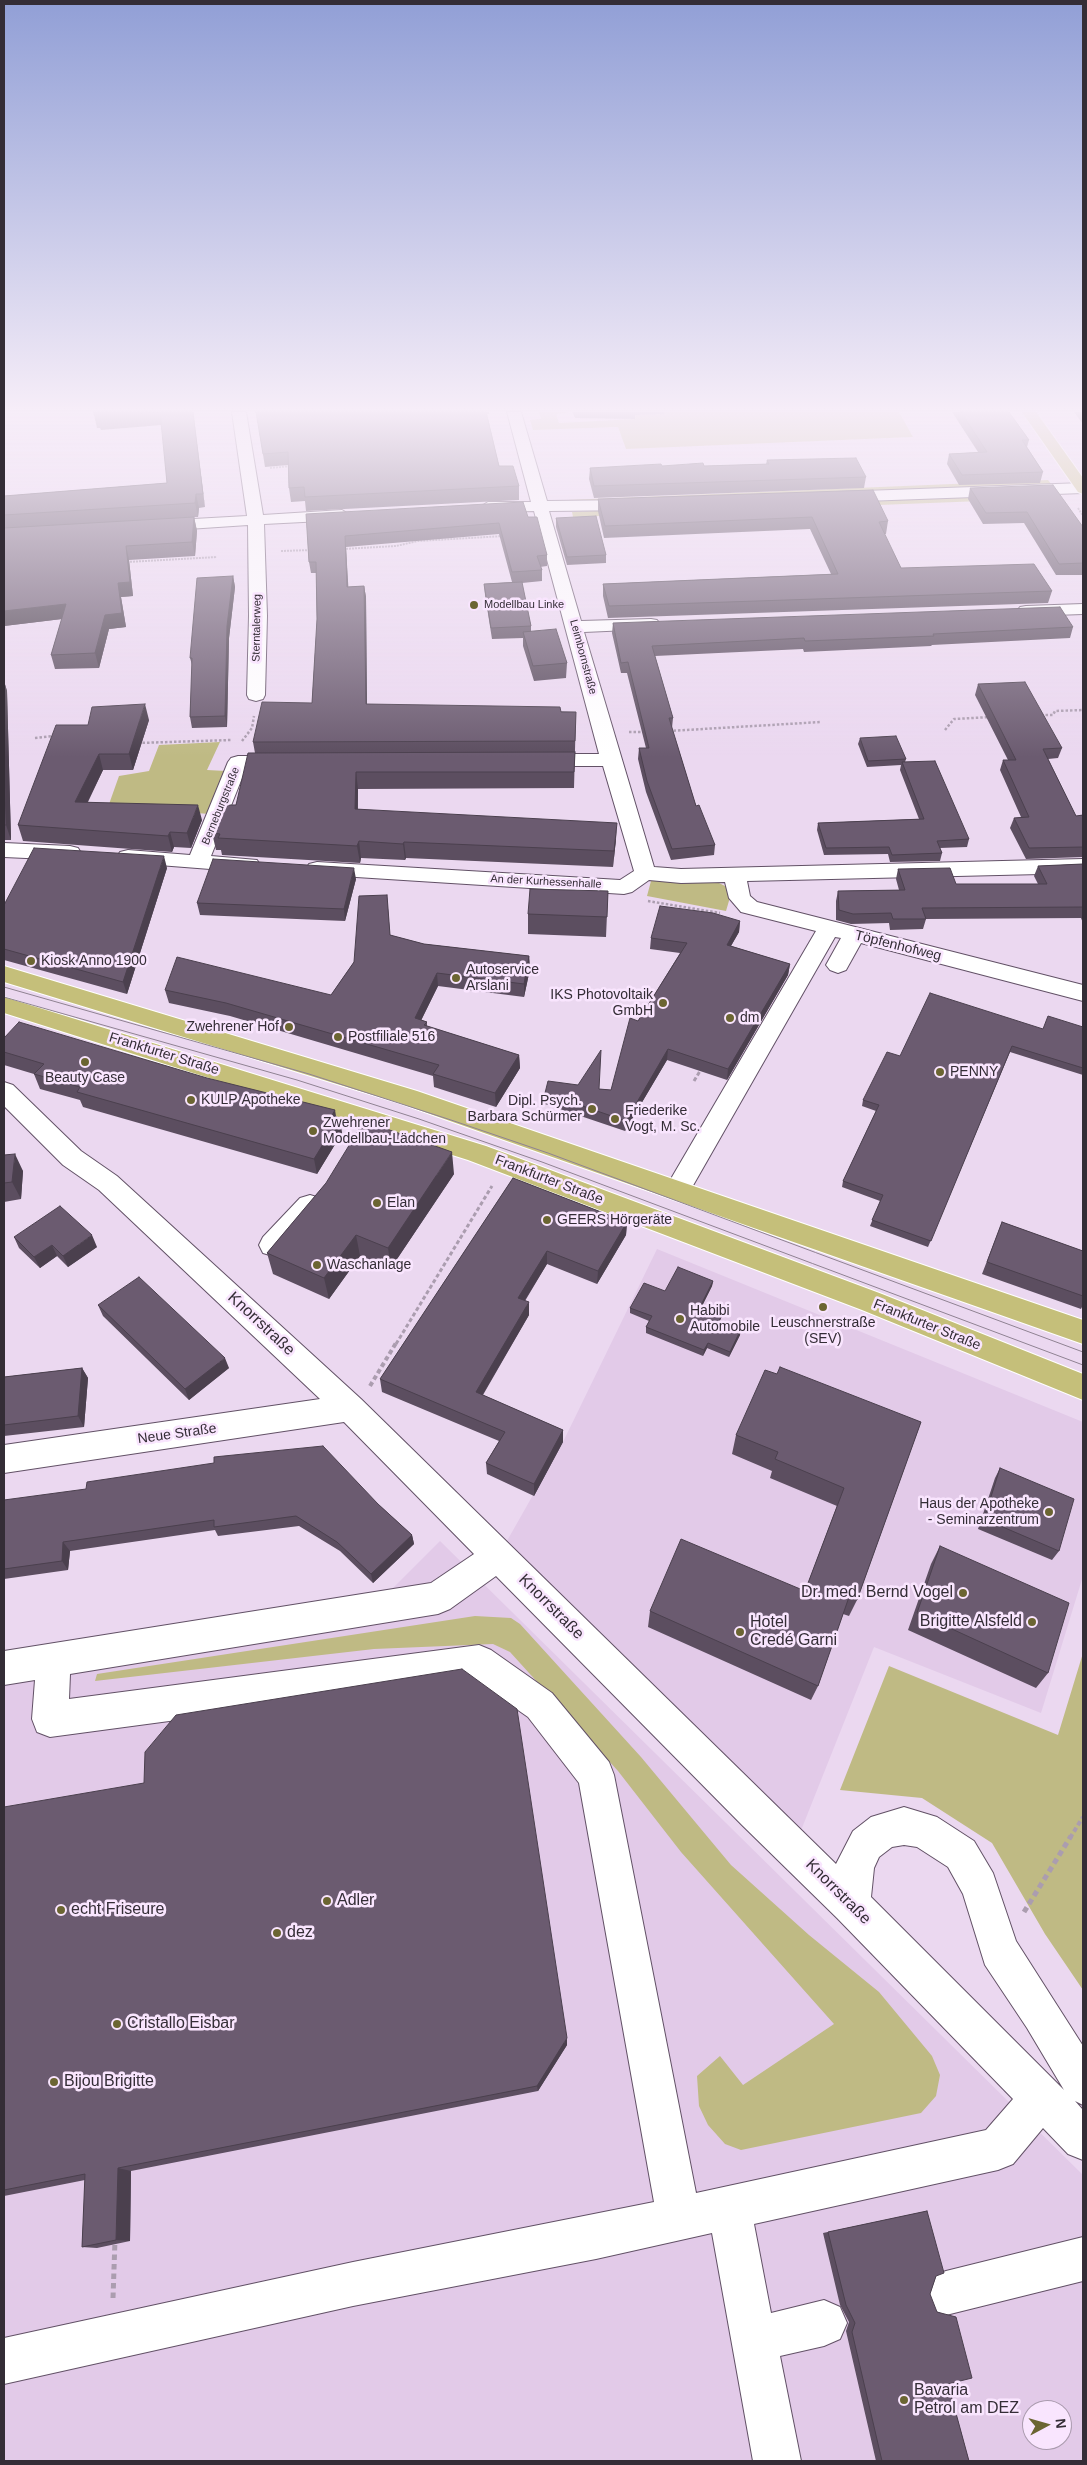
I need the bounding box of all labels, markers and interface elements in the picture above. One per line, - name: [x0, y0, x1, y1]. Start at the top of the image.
- street label: Sterntalerweg: [250, 594, 264, 662]
- place label: Modellbau Linke: [484, 598, 564, 612]
- marker: Modellbau Linke: [468, 599, 480, 611]
- street label: Leimbornstraße: [567, 618, 599, 696]
- street label: Berneburgstraße: [199, 765, 243, 847]
- street label: An der Kurhessenhalle: [490, 872, 602, 892]
- street label: Töpfenhofweg: [853, 927, 943, 965]
- place label: Kiosk Anno 1900: [41, 953, 147, 969]
- marker: Kiosk Anno 1900: [25, 955, 37, 967]
- place label: Autoservice Arslani: [466, 962, 539, 994]
- marker: Autoservice Arslani: [450, 972, 462, 984]
- place label: IKS Photovoltaik GmbH: [550, 987, 653, 1020]
- marker: IKS Photovoltaik GmbH: [657, 997, 669, 1009]
- place label: dm: [740, 1010, 759, 1026]
- marker: dm: [724, 1012, 736, 1024]
- place label: Zwehrener Hof: [186, 1019, 279, 1035]
- marker: Zwehrener Hof: [283, 1021, 295, 1033]
- street label: Frankfurter Straße: [107, 1029, 221, 1079]
- place label: Postfiliale 516: [348, 1029, 435, 1045]
- marker: Postfiliale 516: [332, 1031, 344, 1043]
- marker: Beauty Case: [79, 1056, 91, 1068]
- place label: PENNY: [950, 1064, 998, 1080]
- marker: PENNY: [934, 1066, 946, 1078]
- place label: Beauty Case: [45, 1070, 125, 1086]
- place label: KULP Apotheke: [201, 1092, 301, 1108]
- place label: Dipl. Psych. Barbara Schürmer: [468, 1093, 582, 1126]
- marker: KULP Apotheke: [185, 1094, 197, 1106]
- marker: Dipl. Psych. Barbara Schürmer: [586, 1103, 598, 1115]
- place label: Friederike Vogt, M. Sc.: [625, 1103, 700, 1136]
- marker: Friederike Vogt, M. Sc.: [609, 1113, 621, 1125]
- place label: Zwehrener Modellbau-Lädchen: [323, 1115, 446, 1148]
- marker: Zwehrener Modellbau-Lädchen: [307, 1125, 319, 1137]
- street label: Frankfurter Straße: [493, 1152, 605, 1208]
- place label: Elan: [387, 1195, 415, 1211]
- marker: Elan: [371, 1197, 383, 1209]
- place label: GEERS Hörgeräte: [557, 1212, 672, 1228]
- marker: GEERS Hörgeräte: [541, 1214, 553, 1226]
- place label: Waschanlage: [327, 1257, 411, 1273]
- marker: Waschanlage: [311, 1259, 323, 1271]
- street label: Knorrstraße: [224, 1288, 298, 1360]
- street label: Frankfurter Straße: [871, 1296, 983, 1354]
- marker: Leuschnerstraße (SEV): [817, 1301, 829, 1313]
- place label: Habibi Automobile: [690, 1303, 760, 1335]
- marker: Habibi Automobile: [674, 1313, 686, 1325]
- place label: Leuschnerstraße (SEV): [770, 1315, 876, 1348]
- street label: Neue Straße: [137, 1420, 217, 1448]
- place label: Haus der Apotheke - Seminarzentrum: [919, 1496, 1039, 1528]
- marker: Haus der Apotheke - Seminarzentrum: [1043, 1506, 1055, 1518]
- street label: Knorrstraße: [514, 1570, 588, 1644]
- place label: Dr. med. Bernd Vogel: [801, 1583, 953, 1603]
- marker: Dr. med. Bernd Vogel: [957, 1587, 969, 1599]
- place label: Brigitte Alsfeld: [920, 1612, 1022, 1632]
- place label: Hotel Credé Garni: [750, 1613, 837, 1651]
- marker: Brigitte Alsfeld: [1026, 1616, 1038, 1628]
- marker: Hotel Credé Garni: [734, 1626, 746, 1638]
- street label: Knorrstraße: [801, 1855, 875, 1929]
- place label: Adler: [337, 1891, 374, 1911]
- marker: Adler: [321, 1895, 333, 1907]
- place label: echt Friseure: [71, 1900, 164, 1920]
- marker: echt Friseure: [55, 1904, 67, 1916]
- place label: dez: [287, 1923, 313, 1943]
- marker: dez: [271, 1927, 283, 1939]
- place label: Cristallo Eisbar: [127, 2014, 235, 2034]
- marker: Cristallo Eisbar: [111, 2018, 123, 2030]
- place label: Bijou Brigitte: [64, 2072, 154, 2092]
- marker: Bijou Brigitte: [48, 2076, 60, 2088]
- place label: Bavaria Petrol am DEZ: [914, 2381, 1019, 2419]
- marker: Bavaria Petrol am DEZ: [898, 2394, 910, 2406]
- north arrow: [1022, 2400, 1072, 2450]
- text: N: [1052, 2418, 1069, 2429]

